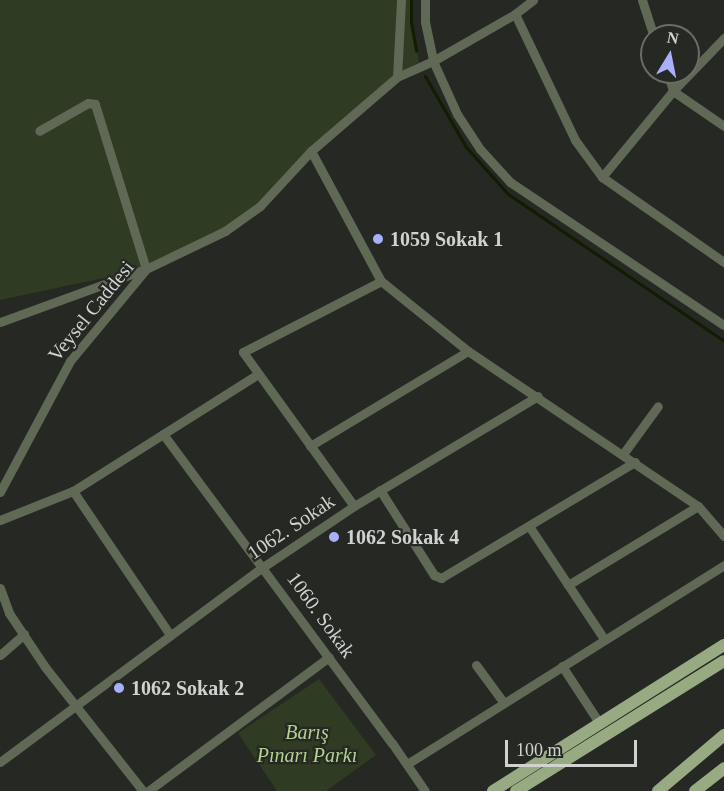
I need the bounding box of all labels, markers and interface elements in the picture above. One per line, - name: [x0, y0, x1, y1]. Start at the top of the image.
- north arrow: [640, 24, 700, 84]
- text: N: [666, 28, 680, 47]
- place label: 1059 Sokak 1: [390, 227, 503, 251]
- marker: 1059 Sokak 1: [371, 232, 385, 246]
- street label: Veysel Caddesi: [43, 256, 139, 366]
- street label: 1062. Sokak: [243, 489, 339, 565]
- place label: 1062 Sokak 4: [346, 525, 459, 549]
- marker: 1062 Sokak 4: [327, 530, 341, 544]
- street label: 1060. Sokak: [282, 567, 360, 663]
- place label: 1062 Sokak 2: [131, 676, 244, 700]
- marker: 1062 Sokak 2: [112, 681, 126, 695]
- park label: Barış Pınarı Parkı: [257, 721, 357, 768]
- scale bar: [508, 728, 640, 766]
- text: 100 m: [516, 740, 562, 760]

